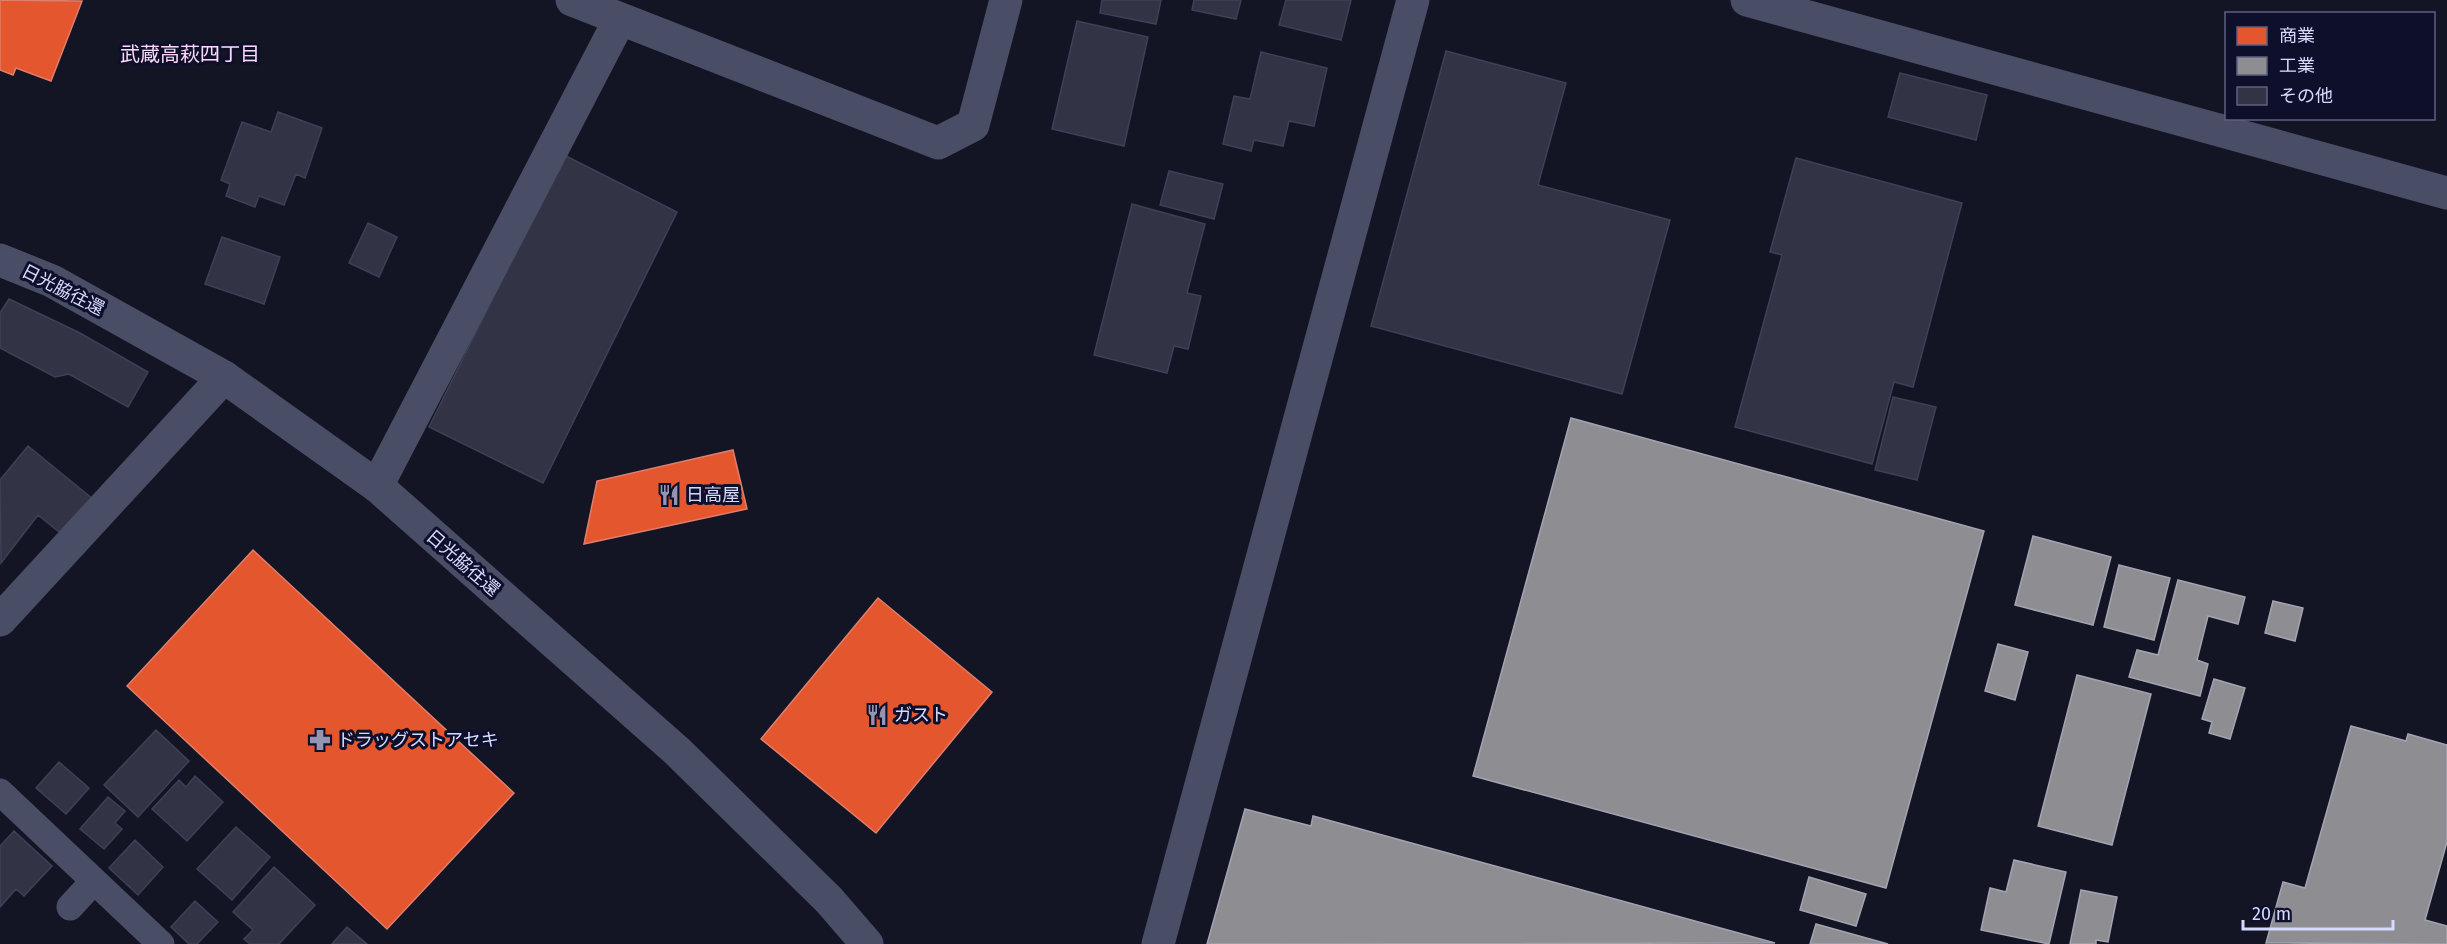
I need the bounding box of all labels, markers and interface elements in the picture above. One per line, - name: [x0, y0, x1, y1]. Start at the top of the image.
- legend: [2225, 12, 2435, 120]
- text: 商業: [2279, 25, 2315, 47]
- district label: 武蔵高萩四丁目: [120, 42, 260, 66]
- text: 工業: [2279, 55, 2315, 77]
- text: その他: [2279, 85, 2333, 107]
- street label: 日光脇往還: [18, 260, 108, 320]
- restaurant icon: 日高屋: [657, 483, 681, 507]
- place label: 日高屋: [686, 484, 740, 506]
- street label: 日光脇往還: [422, 525, 504, 601]
- restaurant icon: ガスト: [865, 703, 889, 727]
- place label: ガスト: [894, 704, 948, 726]
- pharmacy icon: ドラッグストアセキ: [308, 728, 332, 752]
- place label: ドラッグストアセキ: [337, 729, 499, 751]
- scale bar: [2243, 893, 2393, 931]
- text: 20 m: [2252, 903, 2291, 925]

